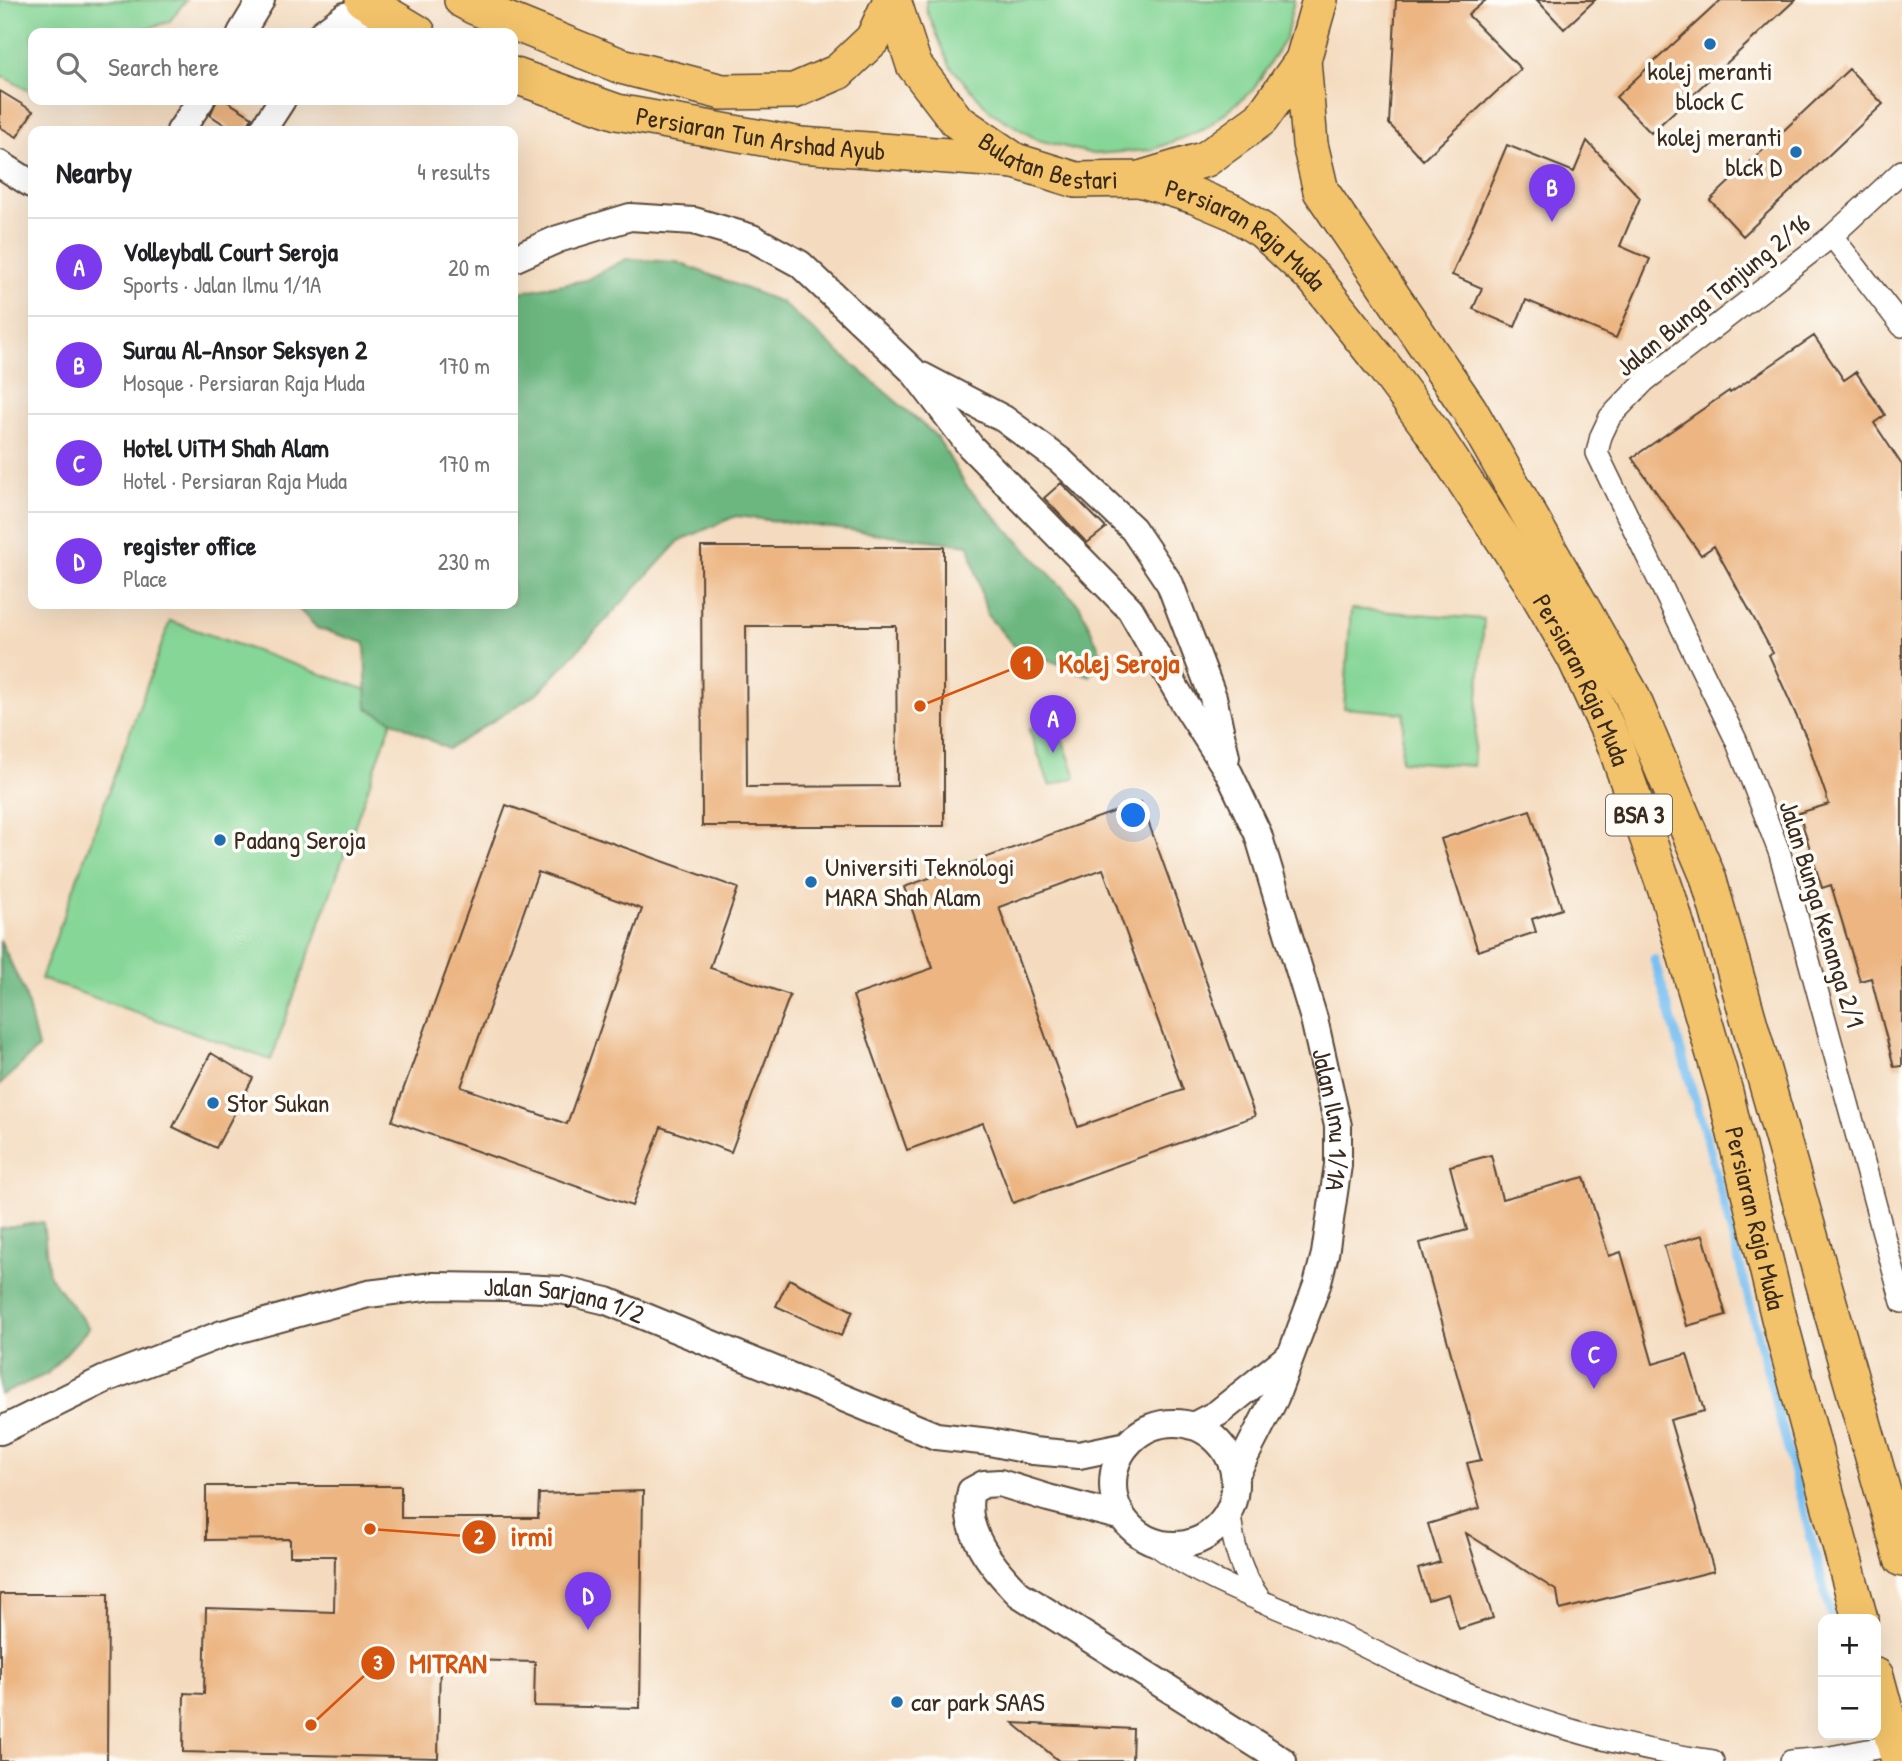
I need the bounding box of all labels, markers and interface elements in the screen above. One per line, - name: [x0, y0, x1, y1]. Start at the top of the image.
- search box: [28, 28, 518, 105]
- marker: kolej meranti block C: [1702, 36, 1718, 52]
- icon: search: [52, 48, 90, 86]
- text: Search here: [108, 49, 219, 84]
- place label: kolej meranti block C: [1647, 53, 1773, 118]
- street label: Persiaran Tun Arshad Ayub: [633, 98, 887, 168]
- place label: kolej meranti blck D: [1657, 119, 1783, 184]
- street label: Bulatan Bestari: [972, 123, 1118, 197]
- marker: kolej meranti blck D: [1788, 144, 1804, 160]
- text: Nearby: [56, 152, 132, 192]
- text: 4 results: [417, 156, 490, 187]
- pin: B: [1529, 164, 1575, 222]
- street label: Persiaran Raja Muda: [1161, 170, 1335, 297]
- street label: Jalan Bunga Tanjung 2/16: [1608, 205, 1817, 384]
- text: Volleyball Court Seroja: [123, 234, 338, 269]
- text: A: [73, 252, 85, 283]
- text: 20 m: [448, 252, 490, 283]
- text: Sports · Jalan Ilmu 1/1A: [123, 269, 321, 300]
- text: Surau Al-Ansor Seksyen 2: [123, 332, 367, 367]
- text: B: [73, 350, 85, 381]
- text: 170 m: [439, 350, 490, 381]
- text: Mosque · Persiaran Raja Muda: [123, 367, 365, 398]
- text: Hotel UiTM Shah Alam: [123, 430, 329, 465]
- text: C: [73, 448, 85, 479]
- text: 170 m: [439, 448, 490, 479]
- text: Hotel · Persiaran Raja Muda: [123, 465, 347, 496]
- text: register office: [123, 528, 256, 563]
- text: D: [74, 546, 84, 577]
- text: 230 m: [438, 546, 490, 577]
- text: Place: [123, 563, 167, 594]
- street label: Persiaran Raja Muda: [1525, 587, 1639, 770]
- callout: Kolej Seroja: [1010, 639, 1194, 688]
- text: Kolej Seroja: [1058, 644, 1180, 682]
- text: 1: [1023, 649, 1031, 678]
- pin: A: [1030, 695, 1076, 753]
- road number: BSA 3: [1606, 794, 1672, 836]
- street label: Jalan Bunga Kenanga 2/1: [1771, 796, 1874, 1032]
- your location: [1116, 798, 1150, 832]
- place label: Padang Seroja: [234, 822, 365, 857]
- marker: Padang Seroja: [212, 832, 228, 848]
- place label: Universiti Teknologi MARA Shah Alam: [825, 849, 1015, 914]
- marker: Universiti Teknologi MARA Shah Alam: [803, 874, 819, 890]
- street label: Jalan Ilmu 1/1A: [1304, 1045, 1357, 1194]
- place label: Stor Sukan: [227, 1085, 329, 1120]
- marker: Stor Sukan: [205, 1095, 221, 1111]
- street label: Persiaran Raja Muda: [1717, 1123, 1794, 1313]
- street label: Jalan Sarjana 1/2: [483, 1269, 650, 1332]
- pin: C: [1571, 1331, 1617, 1389]
- callout: irmi: [462, 1512, 567, 1561]
- text: irmi: [511, 1517, 553, 1555]
- text: 2: [474, 1522, 484, 1551]
- pin: D: [565, 1572, 611, 1630]
- map controls: [1818, 1614, 1881, 1740]
- button: +: [1818, 1614, 1881, 1677]
- callout: MITRAN: [360, 1639, 501, 1688]
- text: MITRAN: [409, 1644, 487, 1682]
- text: 3: [373, 1648, 383, 1677]
- button: −: [1818, 1677, 1881, 1740]
- place label: car park SAAS: [911, 1684, 1045, 1719]
- marker: car park SAAS: [889, 1694, 905, 1710]

